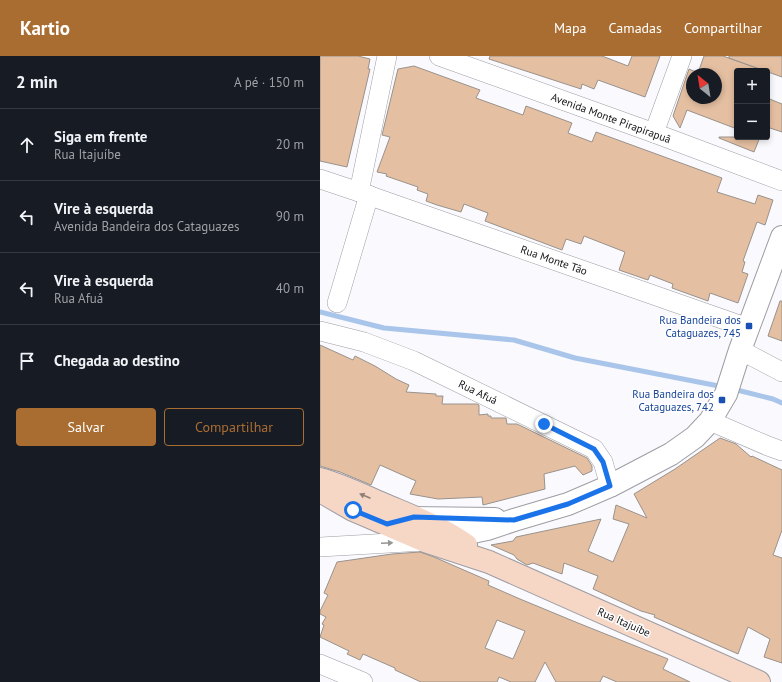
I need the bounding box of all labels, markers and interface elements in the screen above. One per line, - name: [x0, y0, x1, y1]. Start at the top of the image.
- text: Kartio: [20, 16, 70, 40]
- text: Mapa: [554, 19, 587, 37]
- text: Camadas: [609, 19, 662, 37]
- text: Compartilhar: [684, 19, 762, 37]
- north arrow: [686, 68, 722, 104]
- map controls: [734, 68, 770, 140]
- button: +: [734, 68, 770, 104]
- text: 2 min: [16, 71, 57, 93]
- text: A pé · 150 m: [234, 74, 304, 91]
- street label: Avenida Monte Pirapirapuã: [549, 90, 673, 146]
- button: −: [734, 104, 770, 140]
- text: Siga em frente: [54, 127, 147, 146]
- icon: ahead: [16, 134, 38, 156]
- text: 20 m: [276, 136, 304, 153]
- text: Rua Itajuíbe: [54, 146, 121, 163]
- text: Vire à esquerda: [54, 199, 153, 218]
- icon: left: [16, 206, 38, 228]
- text: 90 m: [276, 208, 304, 225]
- text: Avenida Bandeira dos Cataguazes: [54, 218, 239, 235]
- street label: Rua Monte Tão: [519, 242, 589, 278]
- text: Vire à esquerda: [54, 271, 153, 290]
- icon: left: [16, 278, 38, 300]
- text: 40 m: [276, 280, 304, 297]
- text: Rua Afuá: [54, 290, 103, 307]
- place label: Rua Bandeira dos Cataguazes, 745: [659, 313, 741, 340]
- marker: Rua Bandeira dos Cataguazes, 745: [744, 321, 754, 331]
- icon: arrive: [16, 350, 38, 372]
- text: Chegada ao destino: [54, 351, 180, 370]
- street label: Rua Afuá: [456, 377, 500, 407]
- place label: Rua Bandeira dos Cataguazes, 742: [632, 387, 714, 414]
- marker: Rua Bandeira dos Cataguazes, 742: [717, 395, 727, 405]
- button: Salvar: [16, 408, 156, 446]
- button: Compartilhar: [164, 408, 304, 446]
- route end: [535, 415, 553, 433]
- one-way arrow: [360, 493, 371, 499]
- route start: [344, 501, 362, 519]
- one-way arrow: [381, 540, 393, 547]
- street label: Rua Itajuíbe: [595, 604, 653, 640]

